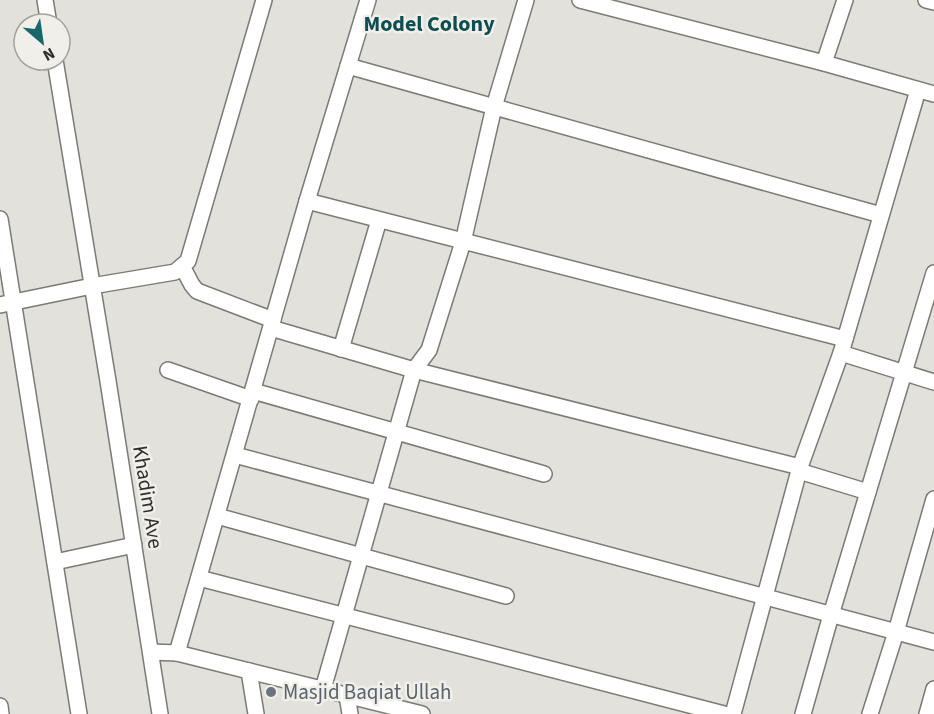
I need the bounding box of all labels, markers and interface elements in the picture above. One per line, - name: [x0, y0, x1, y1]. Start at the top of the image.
- district label: Model Colony: [363, 8, 495, 40]
- north arrow: [12, 12, 72, 72]
- text: N: [39, 42, 59, 66]
- street label: Khadim Ave: [125, 443, 171, 551]
- place label: Masjid Baqiat Ullah: [283, 677, 451, 707]
- marker: Masjid Baqiat Ullah: [264, 685, 278, 699]

